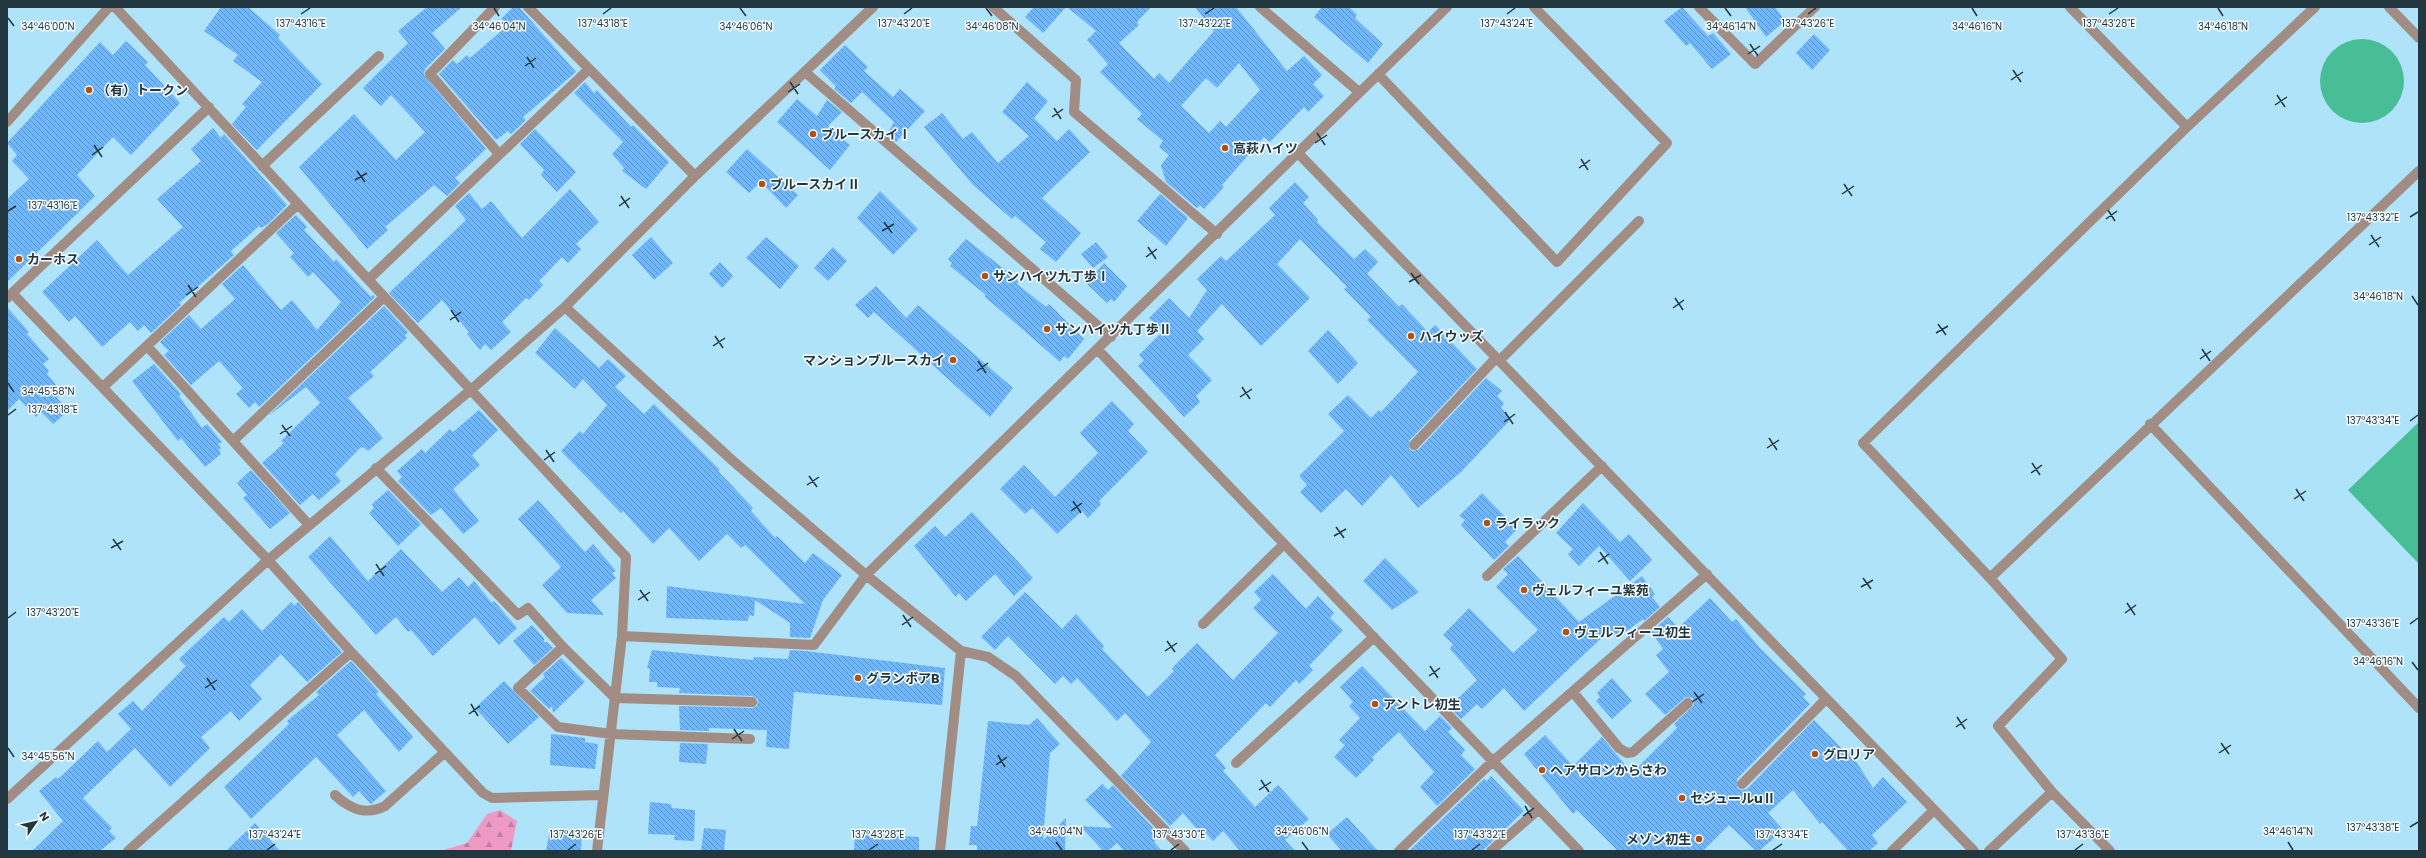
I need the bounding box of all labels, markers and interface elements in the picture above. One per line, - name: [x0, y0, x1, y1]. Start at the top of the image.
- text: 137°43'16"E: [276, 16, 326, 31]
- text: 137°43'18"E: [578, 16, 628, 31]
- text: 137°43'20"E: [878, 16, 930, 31]
- text: 137°43'22"E: [1179, 16, 1231, 31]
- text: 137°43'24"E: [1481, 16, 1533, 31]
- text: 137°43'26"E: [1782, 16, 1834, 31]
- text: 137°43'28"E: [2083, 16, 2135, 31]
- text: 34°46'00"N: [21, 19, 75, 34]
- text: 34°46'04"N: [472, 19, 526, 34]
- text: 34°46'06"N: [719, 19, 773, 34]
- text: 34°46'08"N: [965, 19, 1019, 34]
- text: 34°46'14"N: [1706, 19, 1756, 34]
- text: 34°46'16"N: [1952, 19, 2002, 34]
- text: 34°46'18"N: [2198, 19, 2248, 34]
- place label: （有）トークン: [97, 81, 188, 100]
- marker: （有）トークン: [84, 85, 94, 95]
- place label: ブルースカイⅠ: [821, 125, 911, 144]
- marker: ブルースカイⅠ: [808, 129, 818, 139]
- place label: 高萩ハイツ: [1233, 139, 1298, 158]
- marker: 高萩ハイツ: [1220, 143, 1230, 153]
- place label: ブルースカイⅡ: [770, 175, 860, 194]
- marker: ブルースカイⅡ: [757, 179, 767, 189]
- text: 137°43'16"E: [28, 198, 78, 213]
- text: 137°43'32"E: [2347, 210, 2399, 225]
- place label: カーホス: [27, 250, 79, 269]
- marker: カーホス: [14, 254, 24, 264]
- place label: サンハイツ九丁歩Ⅰ: [993, 267, 1110, 286]
- marker: サンハイツ九丁歩Ⅰ: [980, 271, 990, 281]
- text: 34°46'18"N: [2353, 289, 2403, 304]
- place label: サンハイツ九丁歩Ⅱ: [1055, 320, 1172, 339]
- marker: サンハイツ九丁歩Ⅱ: [1042, 324, 1052, 334]
- place label: ハイウッズ: [1419, 327, 1484, 346]
- marker: ハイウッズ: [1406, 331, 1416, 341]
- place label: マンションブルースカイ: [803, 351, 945, 370]
- marker: マンションブルースカイ: [948, 355, 958, 365]
- text: 34°45'58"N: [22, 384, 74, 399]
- text: 137°43'18"E: [28, 402, 78, 417]
- text: 137°43'34"E: [2347, 413, 2399, 428]
- place label: ライラック: [1495, 514, 1560, 533]
- marker: ライラック: [1482, 518, 1492, 528]
- place label: ヴェルフィーユ紫苑: [1532, 581, 1649, 600]
- marker: ヴェルフィーユ紫苑: [1519, 585, 1529, 595]
- text: 137°43'20"E: [27, 605, 79, 620]
- text: 137°43'36"E: [2347, 616, 2399, 631]
- place label: ヴェルフィーユ初生: [1574, 623, 1691, 642]
- marker: ヴェルフィーユ初生: [1561, 627, 1571, 637]
- text: 34°46'16"N: [2353, 654, 2403, 669]
- place label: グランボアB: [866, 669, 940, 688]
- marker: グランボアB: [853, 673, 863, 683]
- place label: アントレ初生: [1383, 695, 1460, 714]
- marker: アントレ初生: [1370, 699, 1380, 709]
- place label: グロリア: [1823, 745, 1875, 764]
- text: 34°45'56"N: [21, 749, 75, 764]
- marker: グロリア: [1810, 749, 1820, 759]
- place label: ヘアサロンからさわ: [1550, 761, 1667, 780]
- marker: ヘアサロンからさわ: [1537, 765, 1547, 775]
- place label: セジュールuⅡ: [1690, 789, 1776, 808]
- marker: セジュールuⅡ: [1677, 793, 1687, 803]
- north arrow: [16, 802, 56, 842]
- text: N: [35, 809, 53, 824]
- text: 137°43'38"E: [2347, 820, 2399, 835]
- text: 34°46'04"N: [1029, 824, 1083, 839]
- text: 34°46'06"N: [1275, 824, 1329, 839]
- text: 34°46'14"N: [2263, 824, 2313, 839]
- text: 137°43'24"E: [249, 827, 301, 842]
- text: 137°43'26"E: [550, 827, 602, 842]
- text: 137°43'28"E: [852, 827, 904, 842]
- text: 137°43'30"E: [1153, 827, 1205, 842]
- text: 137°43'32"E: [1454, 827, 1506, 842]
- text: 137°43'34"E: [1756, 827, 1808, 842]
- text: 137°43'36"E: [2057, 827, 2109, 842]
- place label: メゾン初生: [1626, 830, 1691, 849]
- marker: メゾン初生: [1694, 834, 1704, 844]

